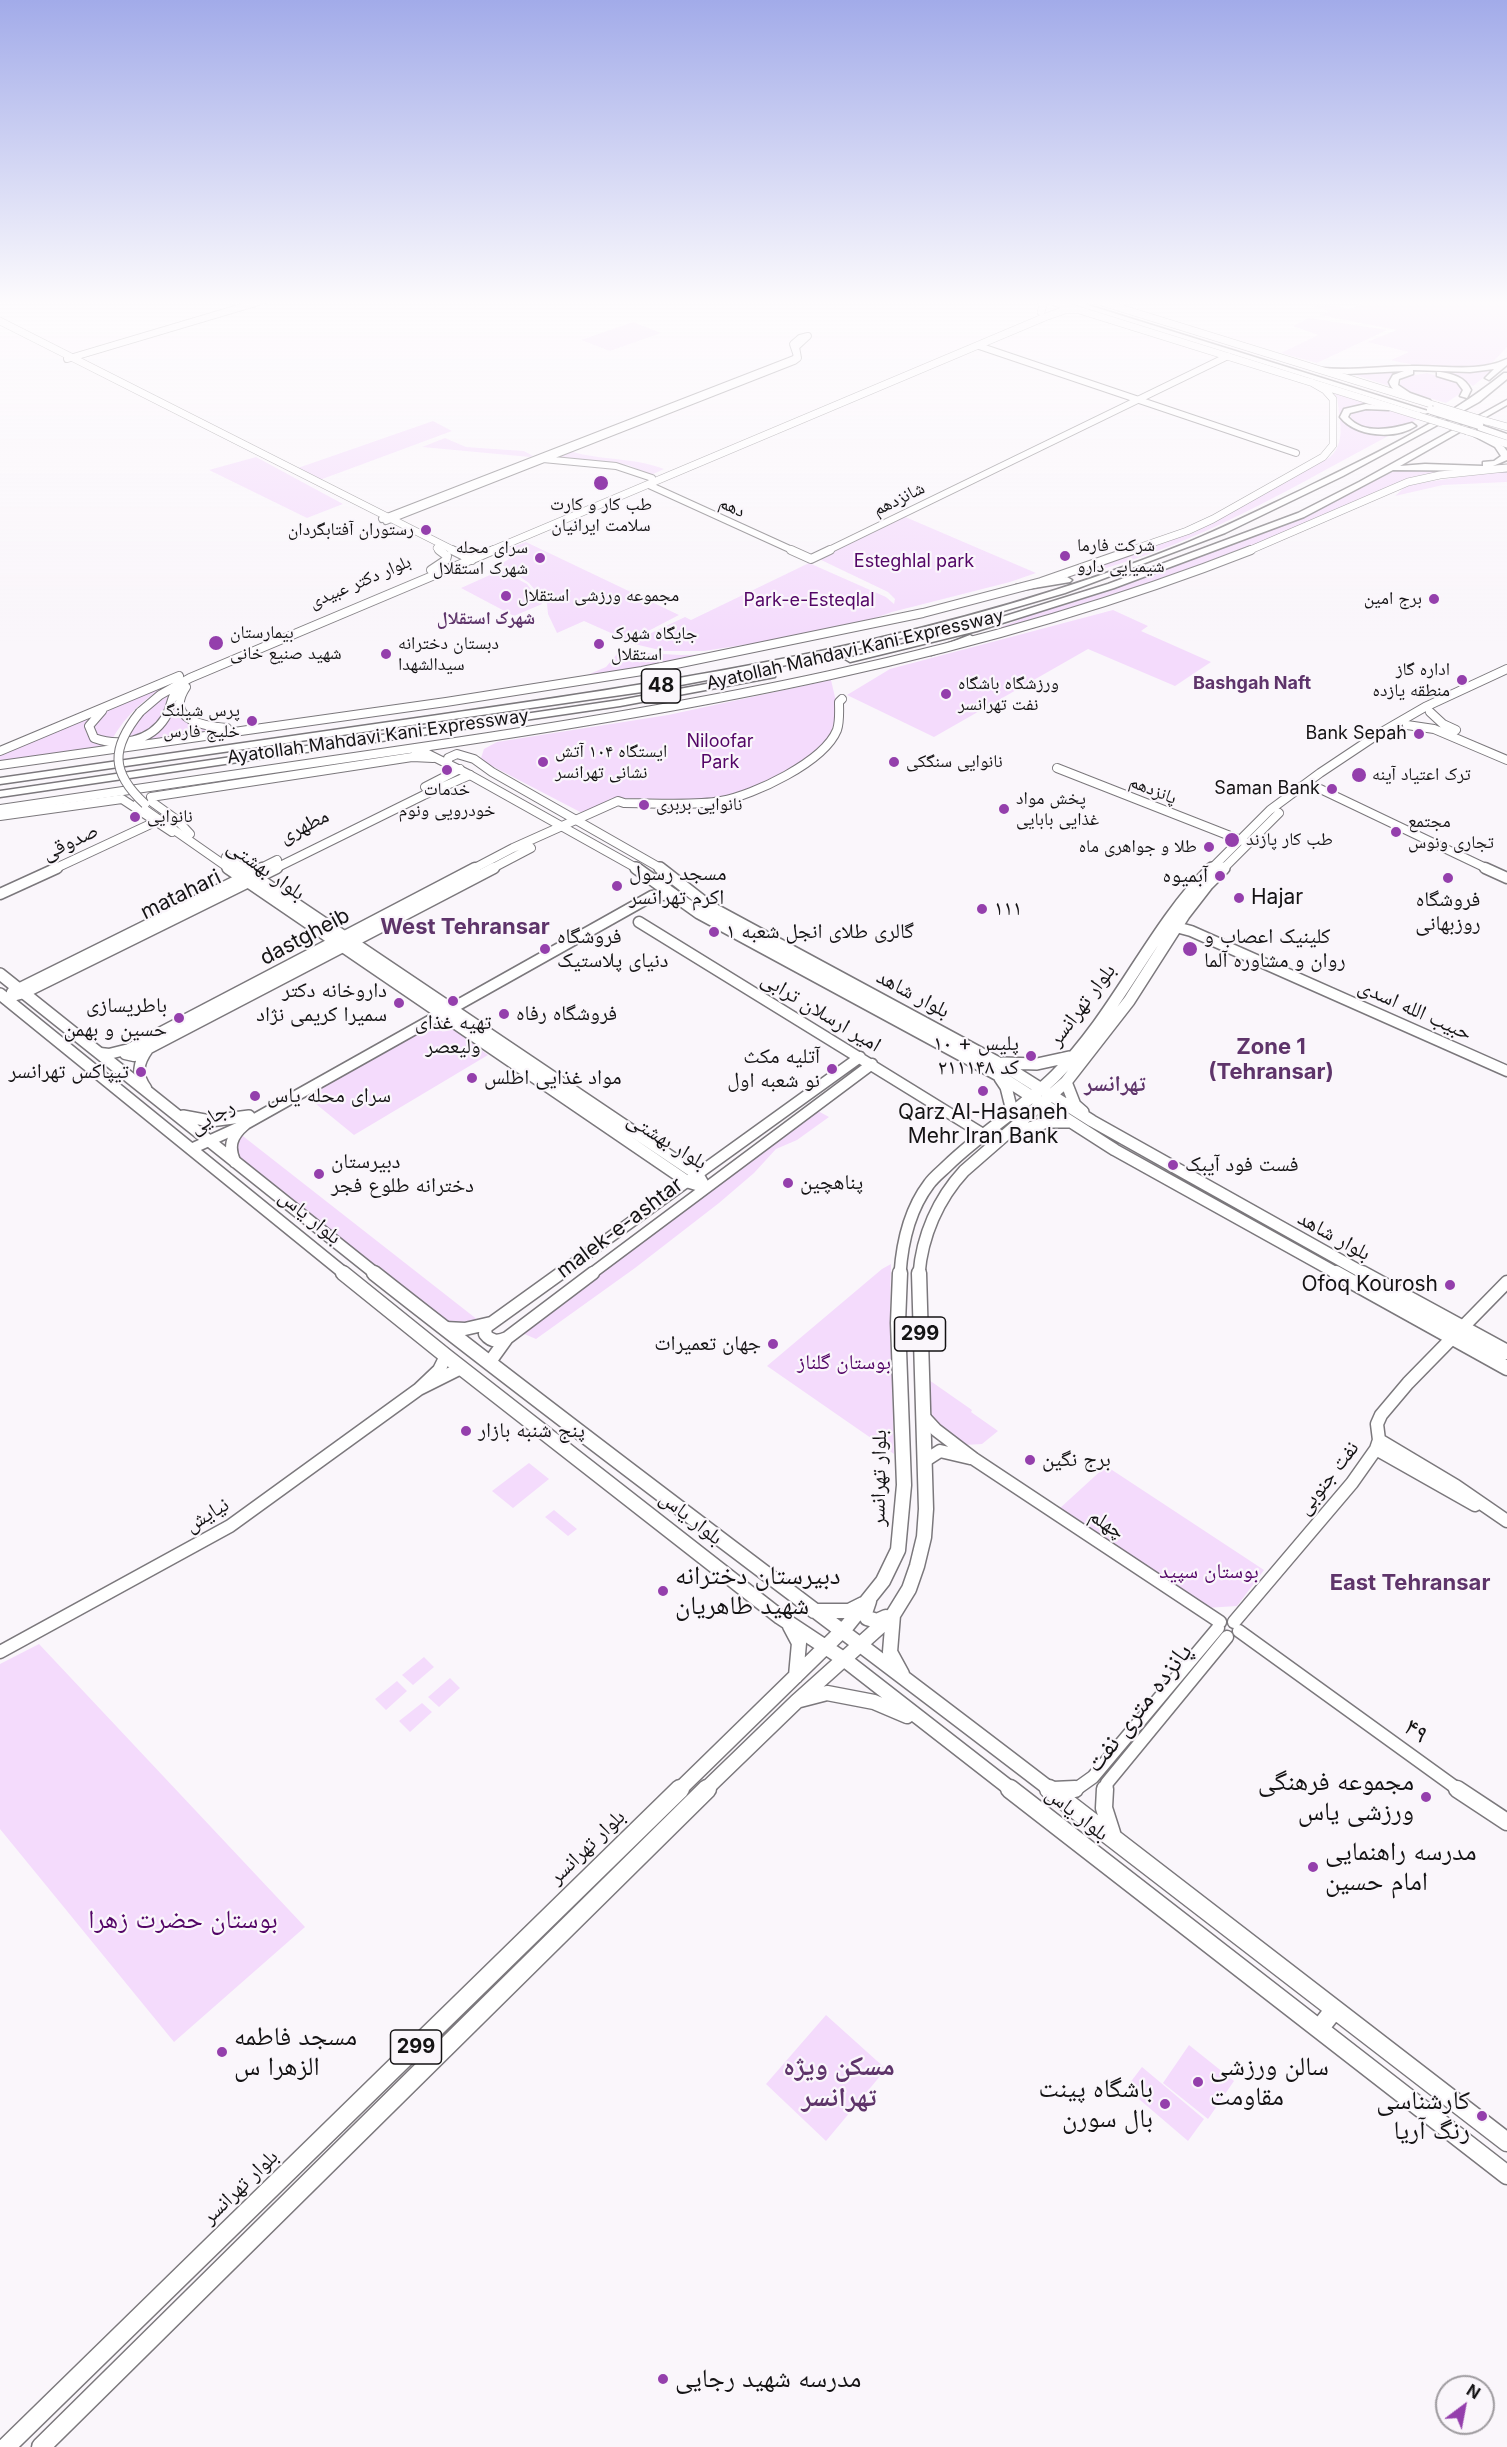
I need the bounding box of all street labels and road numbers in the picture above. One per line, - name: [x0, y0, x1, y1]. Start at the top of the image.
- street label: شانزدهم: [870, 477, 928, 521]
- street label: دهم: [716, 492, 748, 522]
- street label: بلوار دکتر عبیدی: [306, 551, 414, 613]
- street label: Ayatollah Mahdavi Kani Expressway: [704, 605, 1006, 695]
- road number: 48: [642, 669, 680, 703]
- street label: Ayatollah Mahdavi Kani Expressway: [226, 705, 530, 769]
- street label: پانزدهم: [1126, 771, 1180, 809]
- street label: مطهری: [275, 803, 333, 849]
- street label: صدوقی: [38, 818, 102, 866]
- street label: بلوار بهشتی: [222, 834, 310, 906]
- street label: matahari: [137, 865, 225, 925]
- street label: dastgheib: [256, 903, 354, 971]
- street label: بلوار تهرانسر: [1043, 959, 1121, 1051]
- street label: بلوار شاهد: [872, 964, 954, 1024]
- street label: امیر ارسلان ترابی: [756, 966, 886, 1058]
- street label: حبیب الله اسدی: [1354, 974, 1476, 1046]
- street label: رجایی: [185, 1094, 239, 1140]
- street label: بلوار بهشتی: [622, 1107, 712, 1175]
- street label: malek-e-ashtar: [552, 1172, 688, 1284]
- street label: بلوار یاس: [273, 1184, 347, 1250]
- street label: بلوار شاهد: [1293, 1206, 1375, 1266]
- road number: 299: [894, 1317, 946, 1351]
- street label: بلوار تهرانسر: [866, 1429, 892, 1527]
- street label: نفت جنوبی: [1291, 1436, 1365, 1520]
- street label: بلوار یاس: [654, 1485, 728, 1551]
- street label: نیایش: [180, 1492, 234, 1538]
- street label: چهلم: [1084, 1503, 1130, 1545]
- street label: پانزده متری نفت: [1079, 1637, 1199, 1779]
- street label: ۴۹: [1397, 1712, 1435, 1750]
- street label: بلوار یاس: [1040, 1781, 1114, 1847]
- street label: بلوار تهرانسر: [543, 1804, 631, 1890]
- road number: 299: [390, 2030, 442, 2064]
- street label: بلوار تهرانسر: [196, 2144, 284, 2230]

